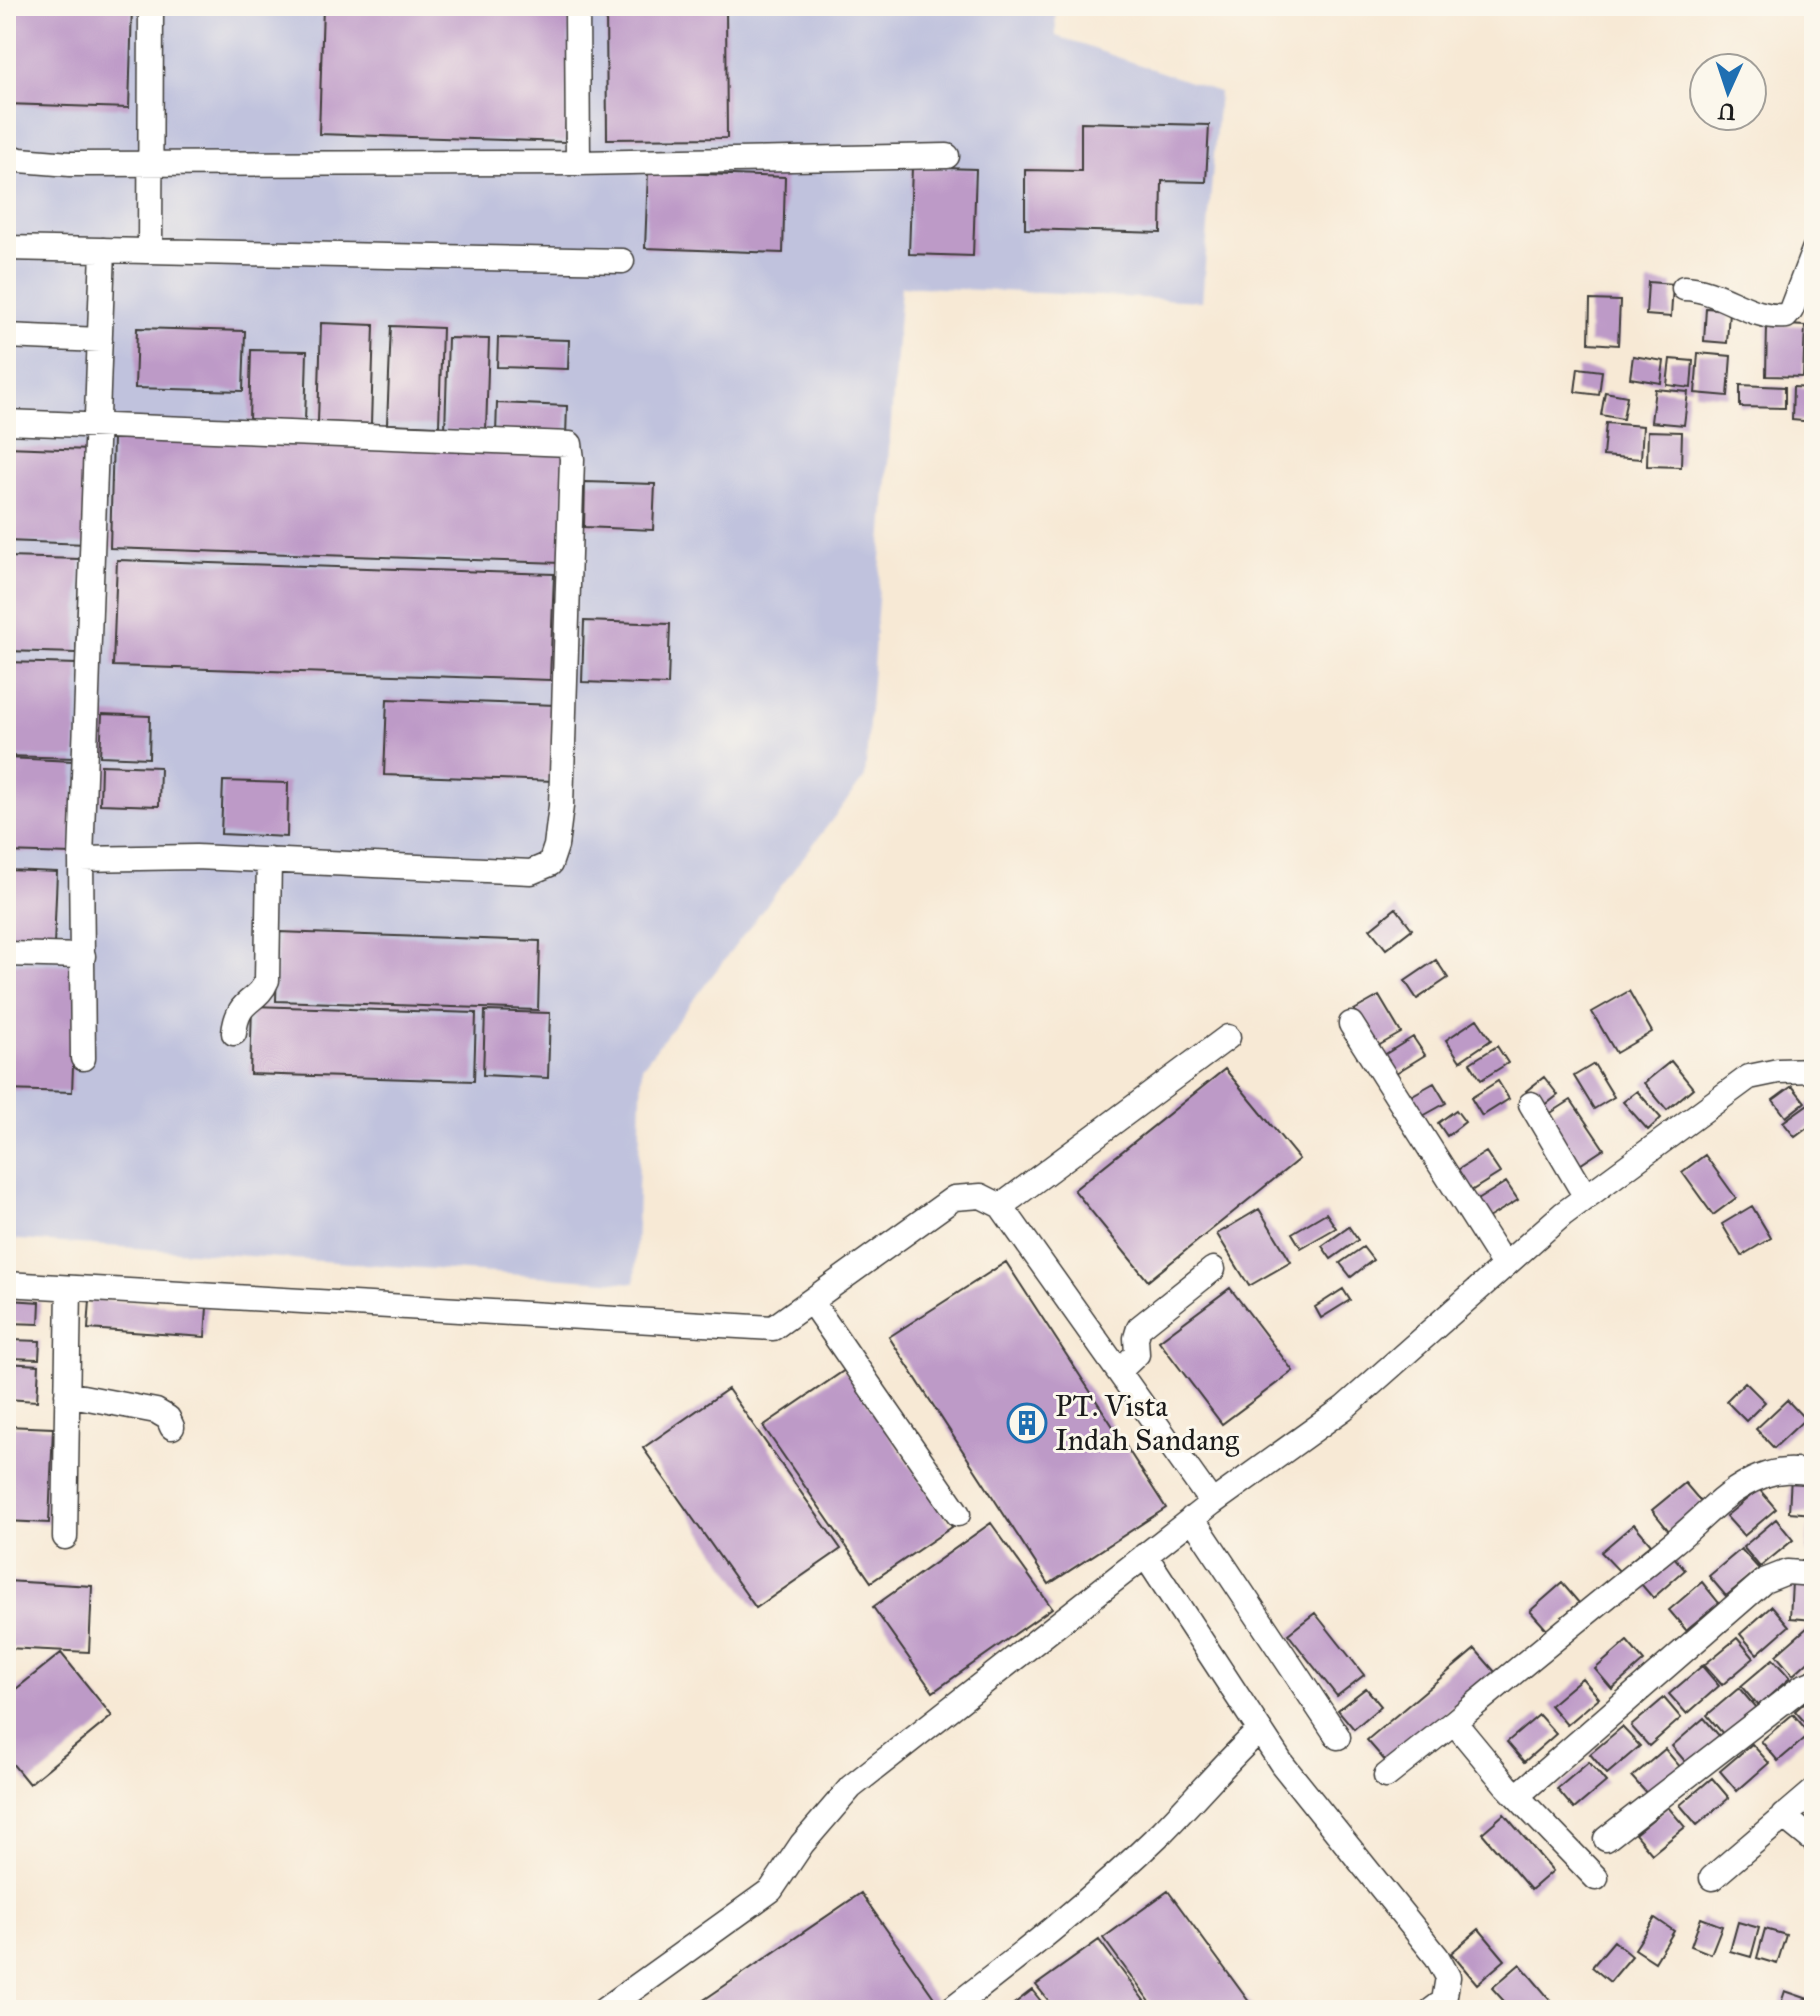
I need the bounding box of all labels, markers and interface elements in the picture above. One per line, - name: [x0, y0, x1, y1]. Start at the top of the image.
- north arrow: [1688, 52, 1768, 132]
- text: U: [1717, 98, 1736, 125]
- place label: PT. Vista Indah Sandang: [1055, 1388, 1240, 1458]
- building icon: PT. Vista Indah Sandang: [1006, 1402, 1048, 1444]

